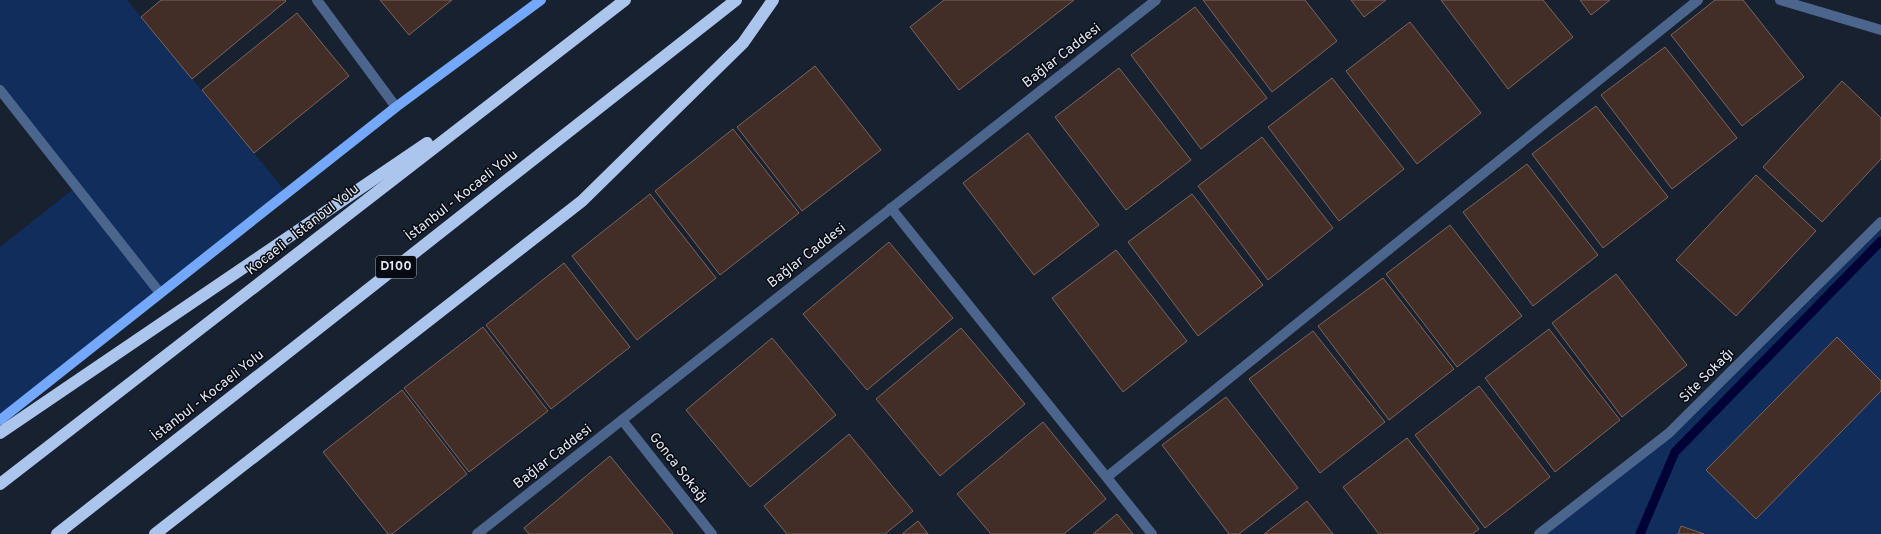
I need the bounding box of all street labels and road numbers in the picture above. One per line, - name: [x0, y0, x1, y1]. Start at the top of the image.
- street label: Bağlar Caddesi: [1019, 20, 1105, 92]
- street label: İstanbul - Kocaeli Yolu: [402, 146, 522, 245]
- street label: Kocaeli - İstanbul Yolu: [243, 180, 363, 279]
- street label: Bağlar Caddesi: [764, 220, 850, 292]
- road number: D100: [376, 256, 416, 278]
- street label: Site Sokağı: [1676, 345, 1738, 407]
- street label: İstanbul - Kocaeli Yolu: [148, 346, 268, 445]
- street label: Bağlar Caddesi: [510, 421, 596, 493]
- street label: Gonca Sokağı: [645, 429, 711, 507]

